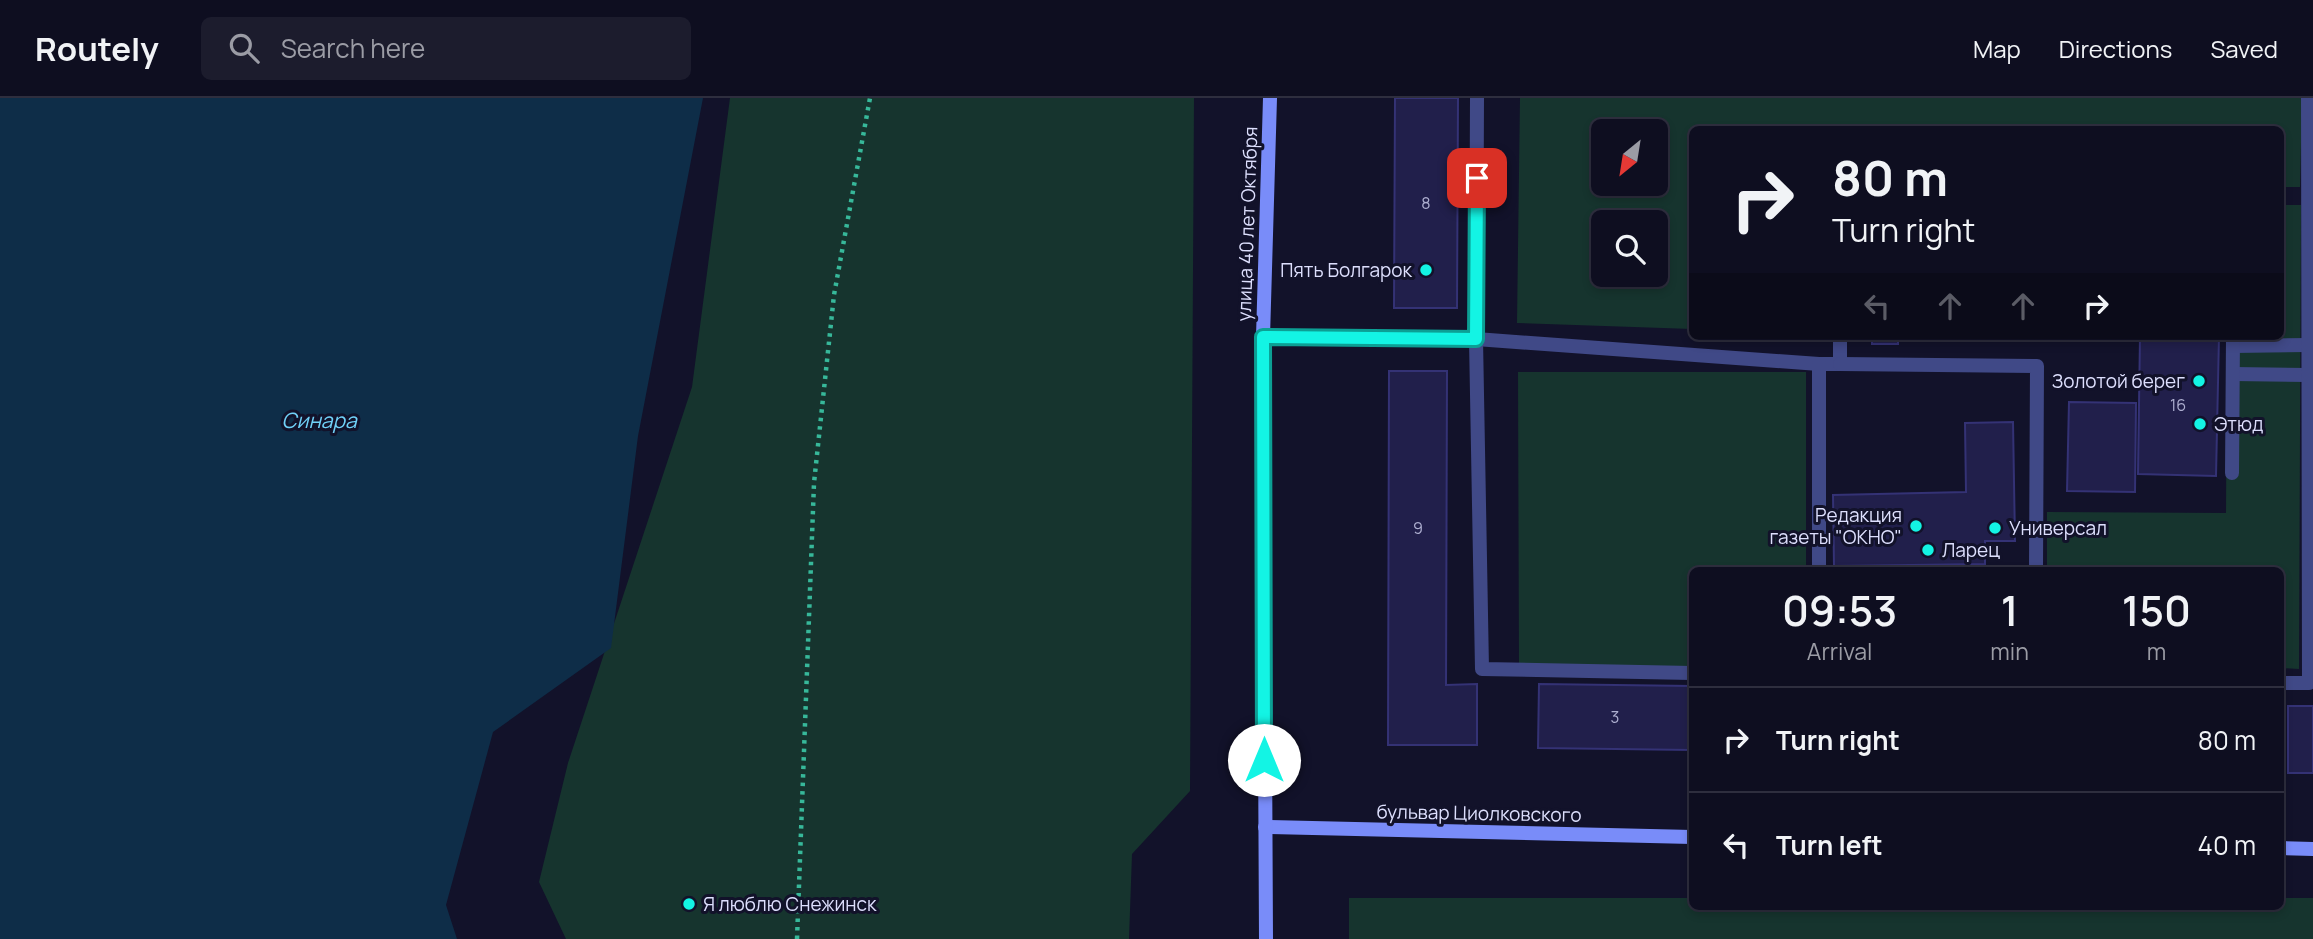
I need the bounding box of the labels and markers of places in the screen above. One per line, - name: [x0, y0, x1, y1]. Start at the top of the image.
- pin: [1447, 148, 1507, 208]
- place label: Пять Болгарок: [1280, 257, 1413, 283]
- marker: Пять Болгарок: [1418, 262, 1434, 278]
- place label: Золотой берег: [2052, 368, 2185, 394]
- marker: Золотой берег: [2191, 373, 2207, 389]
- place label: Этюд: [2214, 411, 2263, 437]
- marker: Этюд: [2192, 416, 2208, 432]
- place label: Редакция газеты "ОКНО": [1770, 502, 1902, 550]
- place label: Универсал: [2009, 515, 2107, 541]
- marker: Редакция газеты "ОКНО": [1908, 518, 1924, 534]
- marker: Универсал: [1987, 520, 2003, 536]
- place label: Ларец: [1942, 537, 2000, 563]
- marker: Ларец: [1920, 542, 1936, 558]
- place label: Я люблю Снежинск: [703, 891, 877, 917]
- marker: Я люблю Снежинск: [681, 896, 697, 912]

